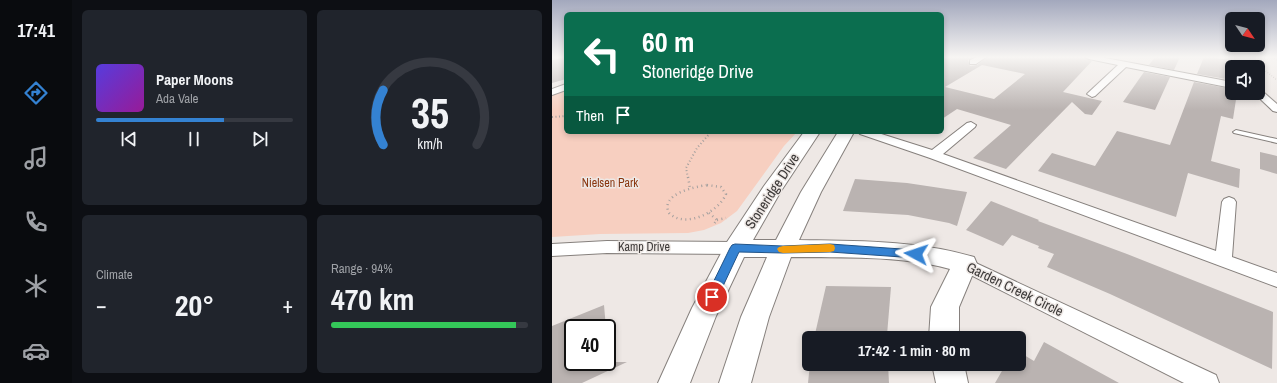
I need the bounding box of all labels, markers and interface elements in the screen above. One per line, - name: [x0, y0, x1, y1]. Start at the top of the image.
- north arrow: [1225, 12, 1265, 52]
- map controls: [1225, 12, 1265, 100]
- text: 17:41: [17, 18, 55, 43]
- text: 60 m: [642, 23, 694, 61]
- icon: left: [576, 28, 628, 80]
- text: Stoneridge Drive: [642, 59, 754, 84]
- button: sound: [1225, 60, 1265, 100]
- text: Paper Moons: [156, 69, 233, 90]
- icon: directions: [22, 79, 50, 107]
- text: 35: [411, 85, 448, 141]
- text: Ada Vale: [156, 90, 198, 107]
- icon: arrive: [612, 104, 634, 126]
- text: Then: [576, 105, 604, 126]
- icon: previous: [118, 128, 140, 150]
- icon: pause: [183, 128, 205, 150]
- icon: next: [249, 128, 271, 150]
- text: km/h: [417, 134, 442, 153]
- icon: music: [22, 144, 50, 172]
- street label: Stoneridge Drive: [741, 150, 803, 232]
- park label: Nielsen Park: [582, 175, 638, 191]
- icon: phone: [22, 208, 50, 236]
- position arrow: [895, 233, 937, 275]
- street label: Kamp Drive: [618, 239, 670, 255]
- street label: Garden Creek Circle: [964, 258, 1066, 320]
- text: Range · 94%: [331, 260, 393, 277]
- text: Climate: [96, 266, 133, 283]
- icon: climate: [22, 272, 50, 300]
- text: 470 km: [331, 279, 414, 319]
- pin: [695, 280, 729, 314]
- text: 20°: [175, 285, 214, 325]
- icon: arrive: [701, 286, 723, 308]
- text: −: [96, 290, 107, 320]
- text: +: [282, 290, 293, 320]
- speed limit sign: 40: [564, 319, 616, 371]
- icon: car: [22, 337, 50, 365]
- text: 17:42 · 1 min · 80 m: [858, 340, 970, 361]

